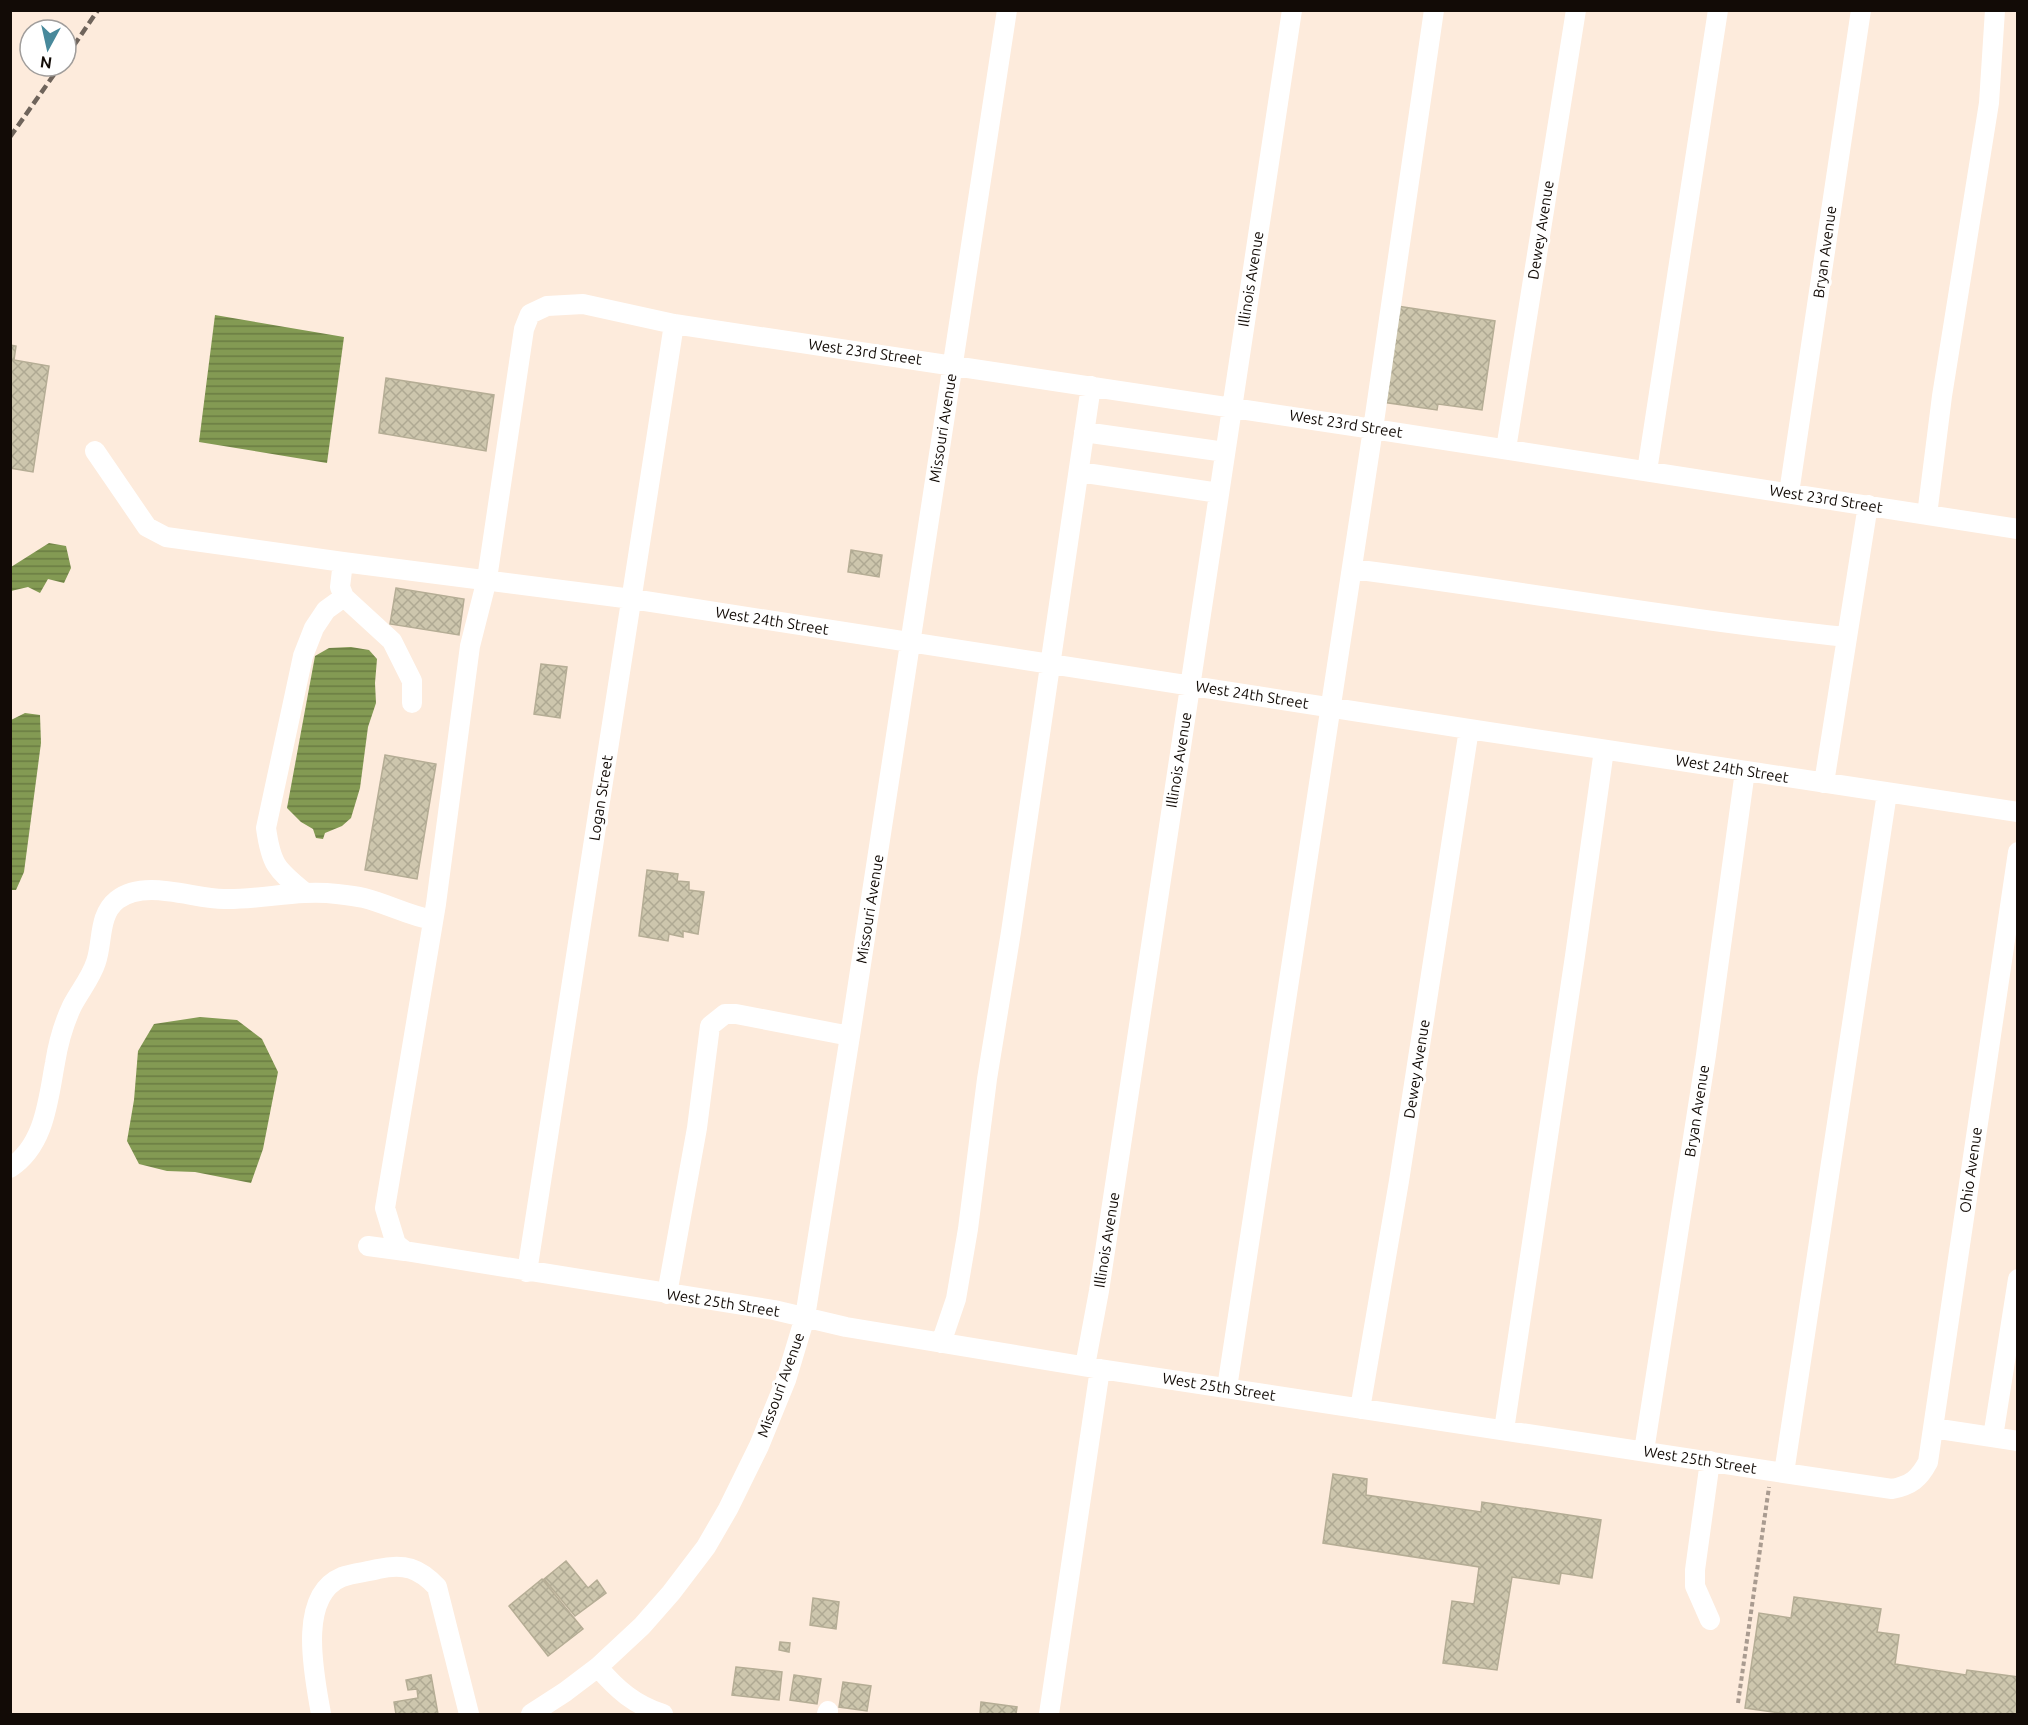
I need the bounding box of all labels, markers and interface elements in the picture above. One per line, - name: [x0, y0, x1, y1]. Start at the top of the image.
- north arrow: [18, 18, 78, 78]
- text: N: [39, 53, 53, 73]
- street label: Dewey Avenue: [1524, 179, 1557, 281]
- street label: Bryan Avenue: [1810, 205, 1839, 299]
- street label: Illinois Avenue: [1235, 230, 1266, 328]
- street label: West 23rd Street: [807, 335, 923, 368]
- street label: Missouri Avenue: [925, 372, 960, 484]
- street label: West 23rd Street: [1288, 406, 1404, 441]
- street label: West 23rd Street: [1768, 481, 1884, 516]
- street label: West 24th Street: [714, 603, 830, 638]
- street label: West 24th Street: [1194, 677, 1310, 712]
- street label: Illinois Avenue: [1163, 711, 1194, 809]
- street label: West 24th Street: [1674, 751, 1790, 786]
- street label: Logan Street: [585, 754, 616, 842]
- street label: Missouri Avenue: [852, 853, 887, 965]
- street label: Dewey Avenue: [1400, 1018, 1433, 1120]
- street label: Bryan Avenue: [1681, 1064, 1712, 1158]
- street label: Ohio Avenue: [1956, 1126, 1985, 1214]
- street label: Illinois Avenue: [1091, 1191, 1122, 1289]
- street label: West 25th Street: [665, 1285, 781, 1320]
- street label: Missouri Avenue: [754, 1330, 807, 1440]
- street label: West 25th Street: [1161, 1369, 1277, 1404]
- street label: West 25th Street: [1642, 1442, 1758, 1477]

